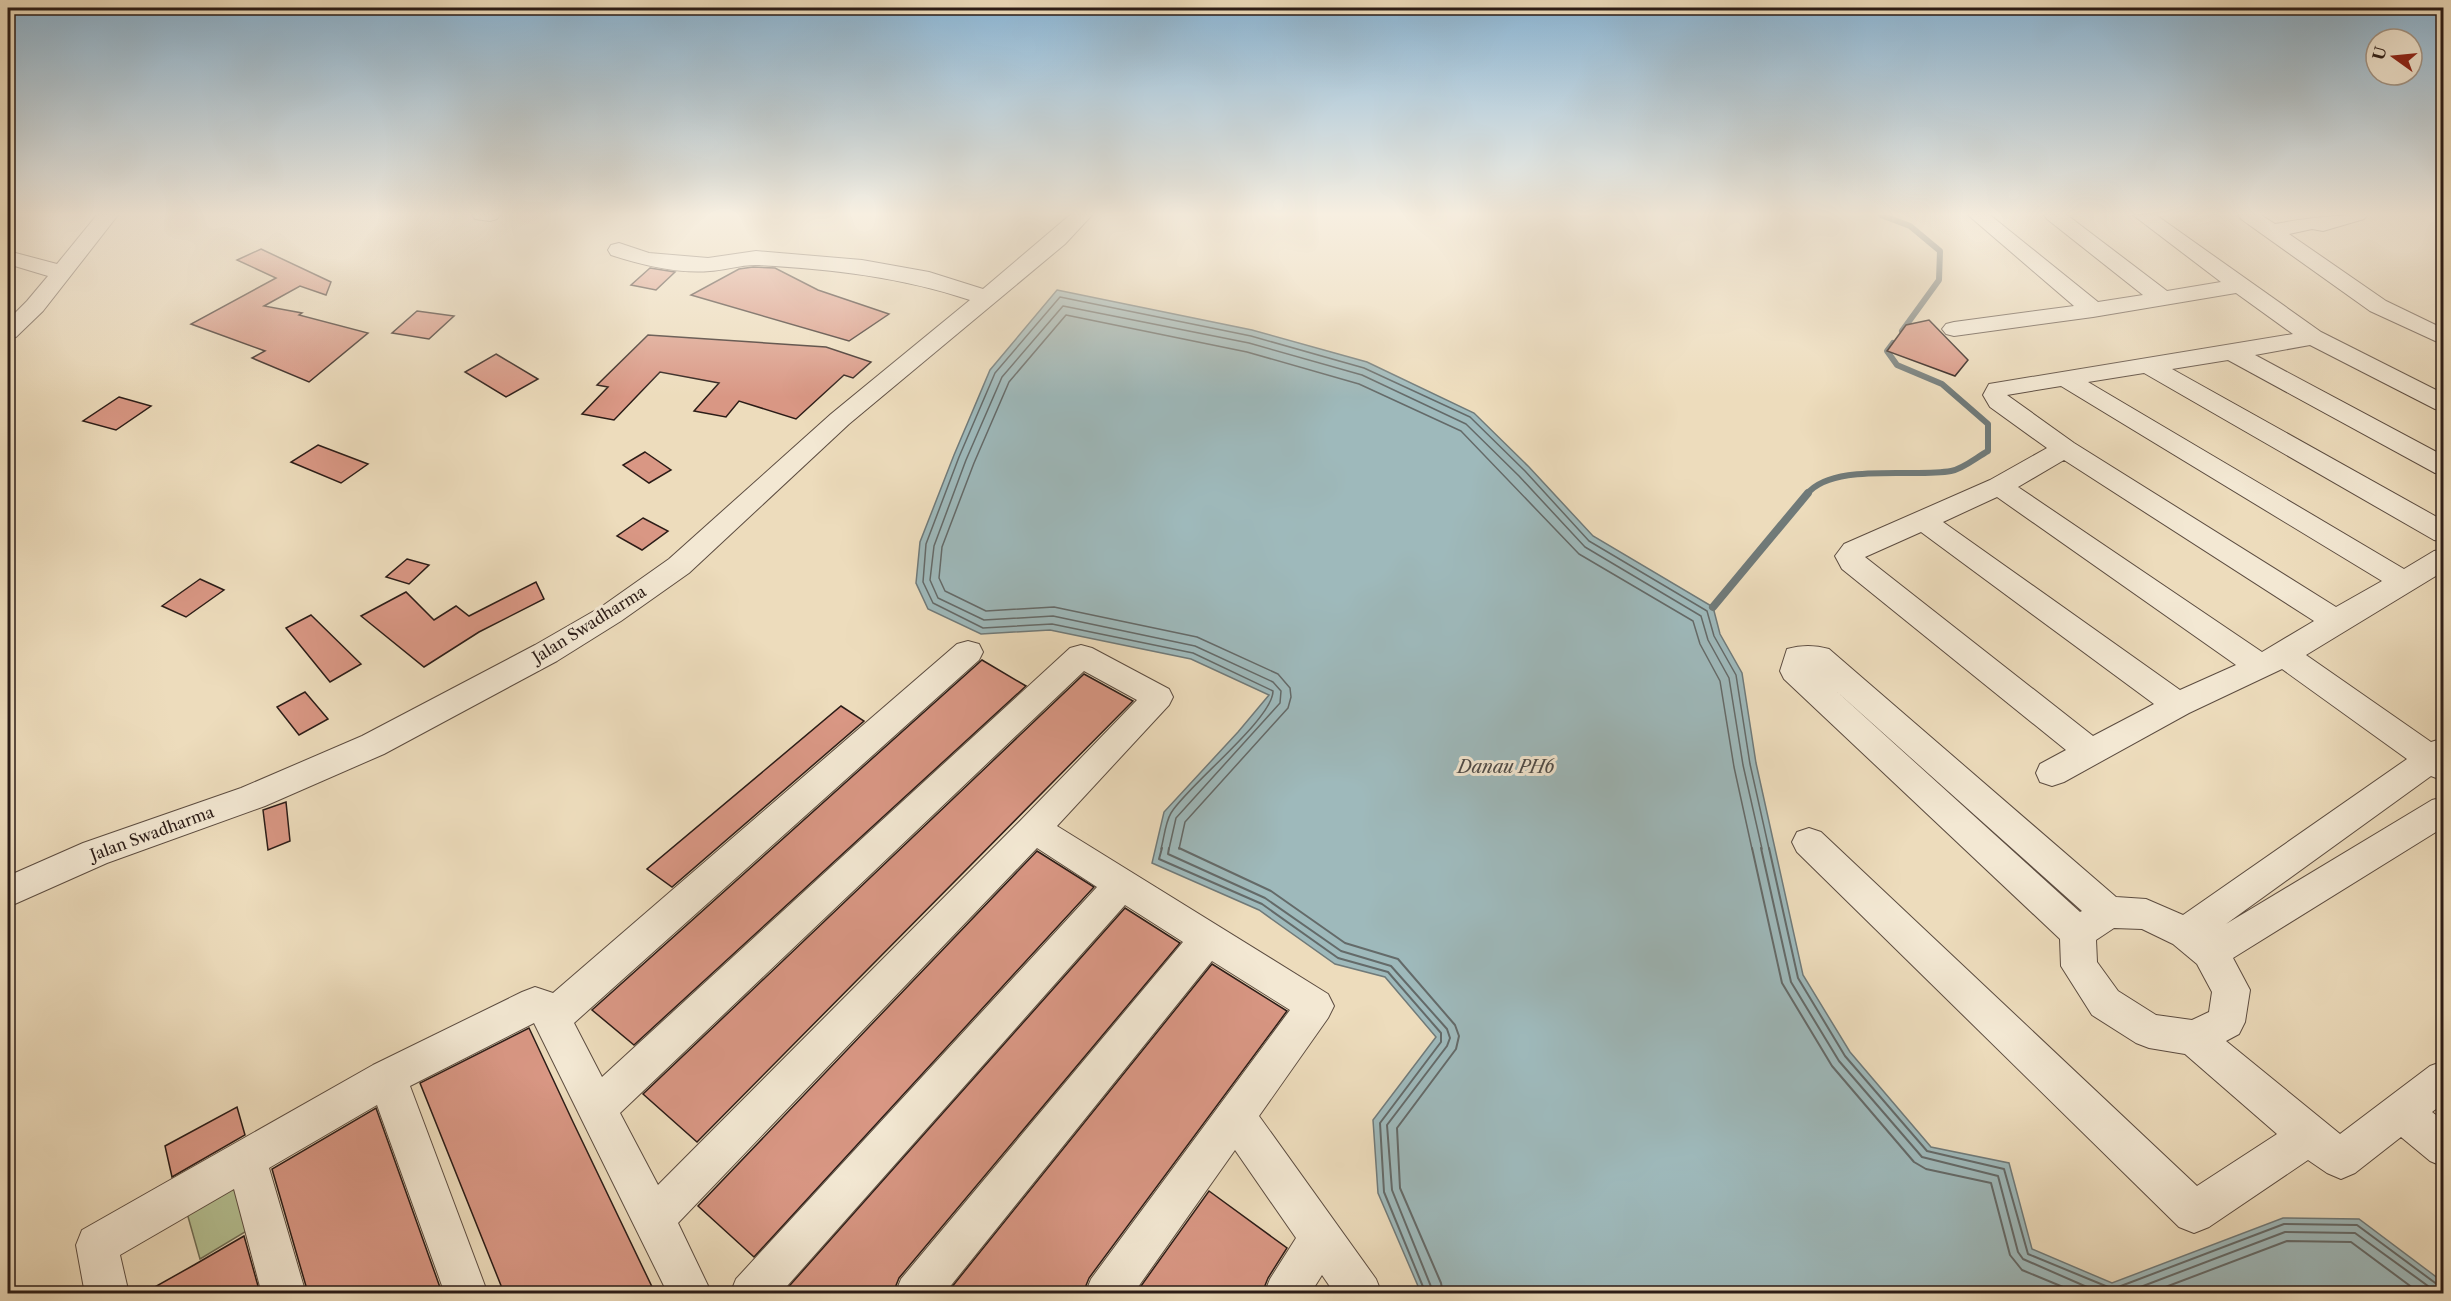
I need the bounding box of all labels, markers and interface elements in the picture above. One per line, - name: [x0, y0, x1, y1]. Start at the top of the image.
- north arrow: [2364, 27, 2424, 87]
- text: U: [2368, 44, 2391, 62]
- street label: Jalan Swadharma: [526, 581, 650, 669]
- water label: Danau PH6: [1455, 756, 1555, 778]
- street label: Jalan Swadharma: [85, 801, 217, 866]

